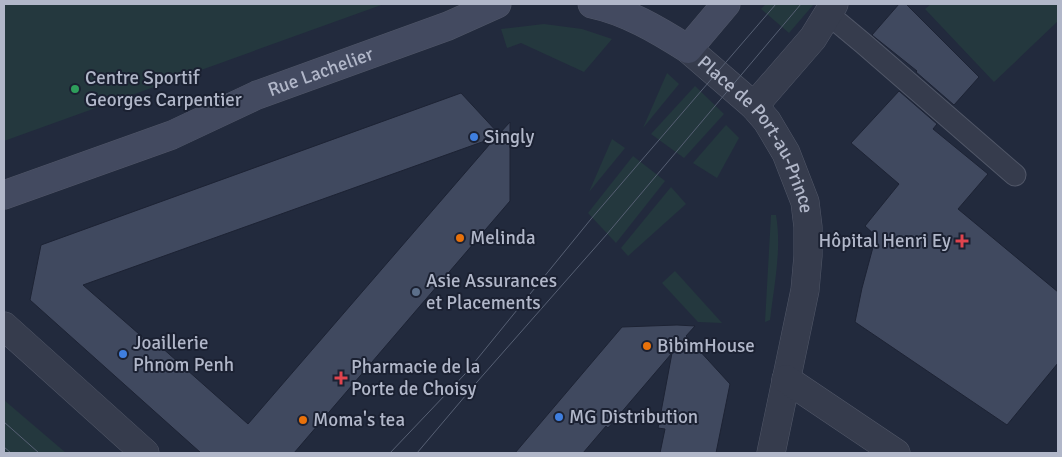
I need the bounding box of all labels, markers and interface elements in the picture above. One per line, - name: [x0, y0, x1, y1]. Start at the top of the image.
- street label: Rue Lachelier: [265, 42, 377, 102]
- street label: Place de Port-au-Prince: [692, 51, 818, 214]
- place label: Centre Sportif Georges Carpentier: [85, 66, 242, 112]
- marker: Centre Sportif Georges Carpentier: [69, 83, 81, 95]
- place label: Singly: [484, 125, 534, 149]
- marker: Singly: [468, 131, 480, 143]
- place label: Melinda: [470, 226, 536, 250]
- place label: Hôpital Henri Ey: [818, 229, 951, 253]
- marker: Melinda: [454, 232, 466, 244]
- marker: Hôpital Henri Ey: [955, 234, 969, 248]
- place label: Asie Assurances et Placements: [426, 269, 557, 315]
- marker: Asie Assurances et Placements: [410, 286, 422, 298]
- place label: Joaillerie Phnom Penh: [133, 331, 234, 377]
- place label: BibimHouse: [657, 334, 755, 358]
- marker: BibimHouse: [641, 340, 653, 352]
- marker: Joaillerie Phnom Penh: [117, 348, 129, 360]
- place label: Pharmacie de la Porte de Choisy: [351, 355, 480, 401]
- marker: Pharmacie de la Porte de Choisy: [335, 372, 347, 384]
- place label: MG Distribution: [569, 405, 698, 429]
- place label: Moma's tea: [313, 408, 405, 432]
- marker: MG Distribution: [553, 411, 565, 423]
- marker: Moma's tea: [297, 414, 309, 426]

